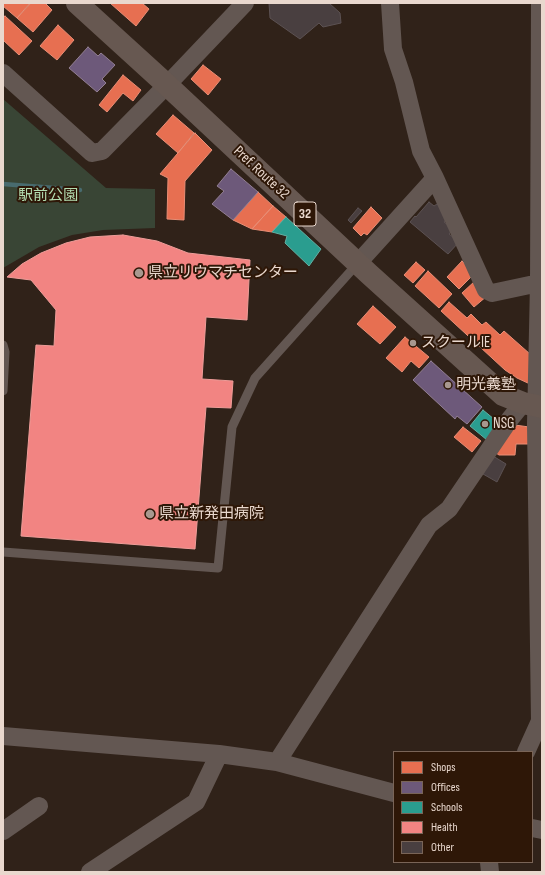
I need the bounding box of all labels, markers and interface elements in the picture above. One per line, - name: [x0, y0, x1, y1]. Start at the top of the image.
- street label: Pref. Route 32: [229, 143, 293, 203]
- park label: 駅前公園: [18, 187, 78, 205]
- road number: 32: [294, 202, 316, 226]
- place label: 県立リウマチセンター: [148, 264, 298, 282]
- marker: 県立リウマチセンター: [133, 267, 145, 279]
- place label: スクールIE: [421, 334, 490, 352]
- marker: スクールIE: [408, 338, 418, 348]
- place label: 明光義塾: [456, 376, 516, 394]
- marker: 明光義塾: [443, 380, 453, 390]
- place label: NSG: [493, 415, 515, 433]
- marker: NSG: [480, 419, 490, 429]
- place label: 県立新発田病院: [159, 505, 264, 523]
- marker: 県立新発田病院: [144, 508, 156, 520]
- legend: [393, 751, 533, 863]
- text: Shops: [431, 760, 456, 775]
- text: Offices: [431, 780, 460, 795]
- text: Schools: [431, 800, 463, 815]
- text: Health: [431, 820, 458, 835]
- text: Other: [431, 840, 454, 855]

